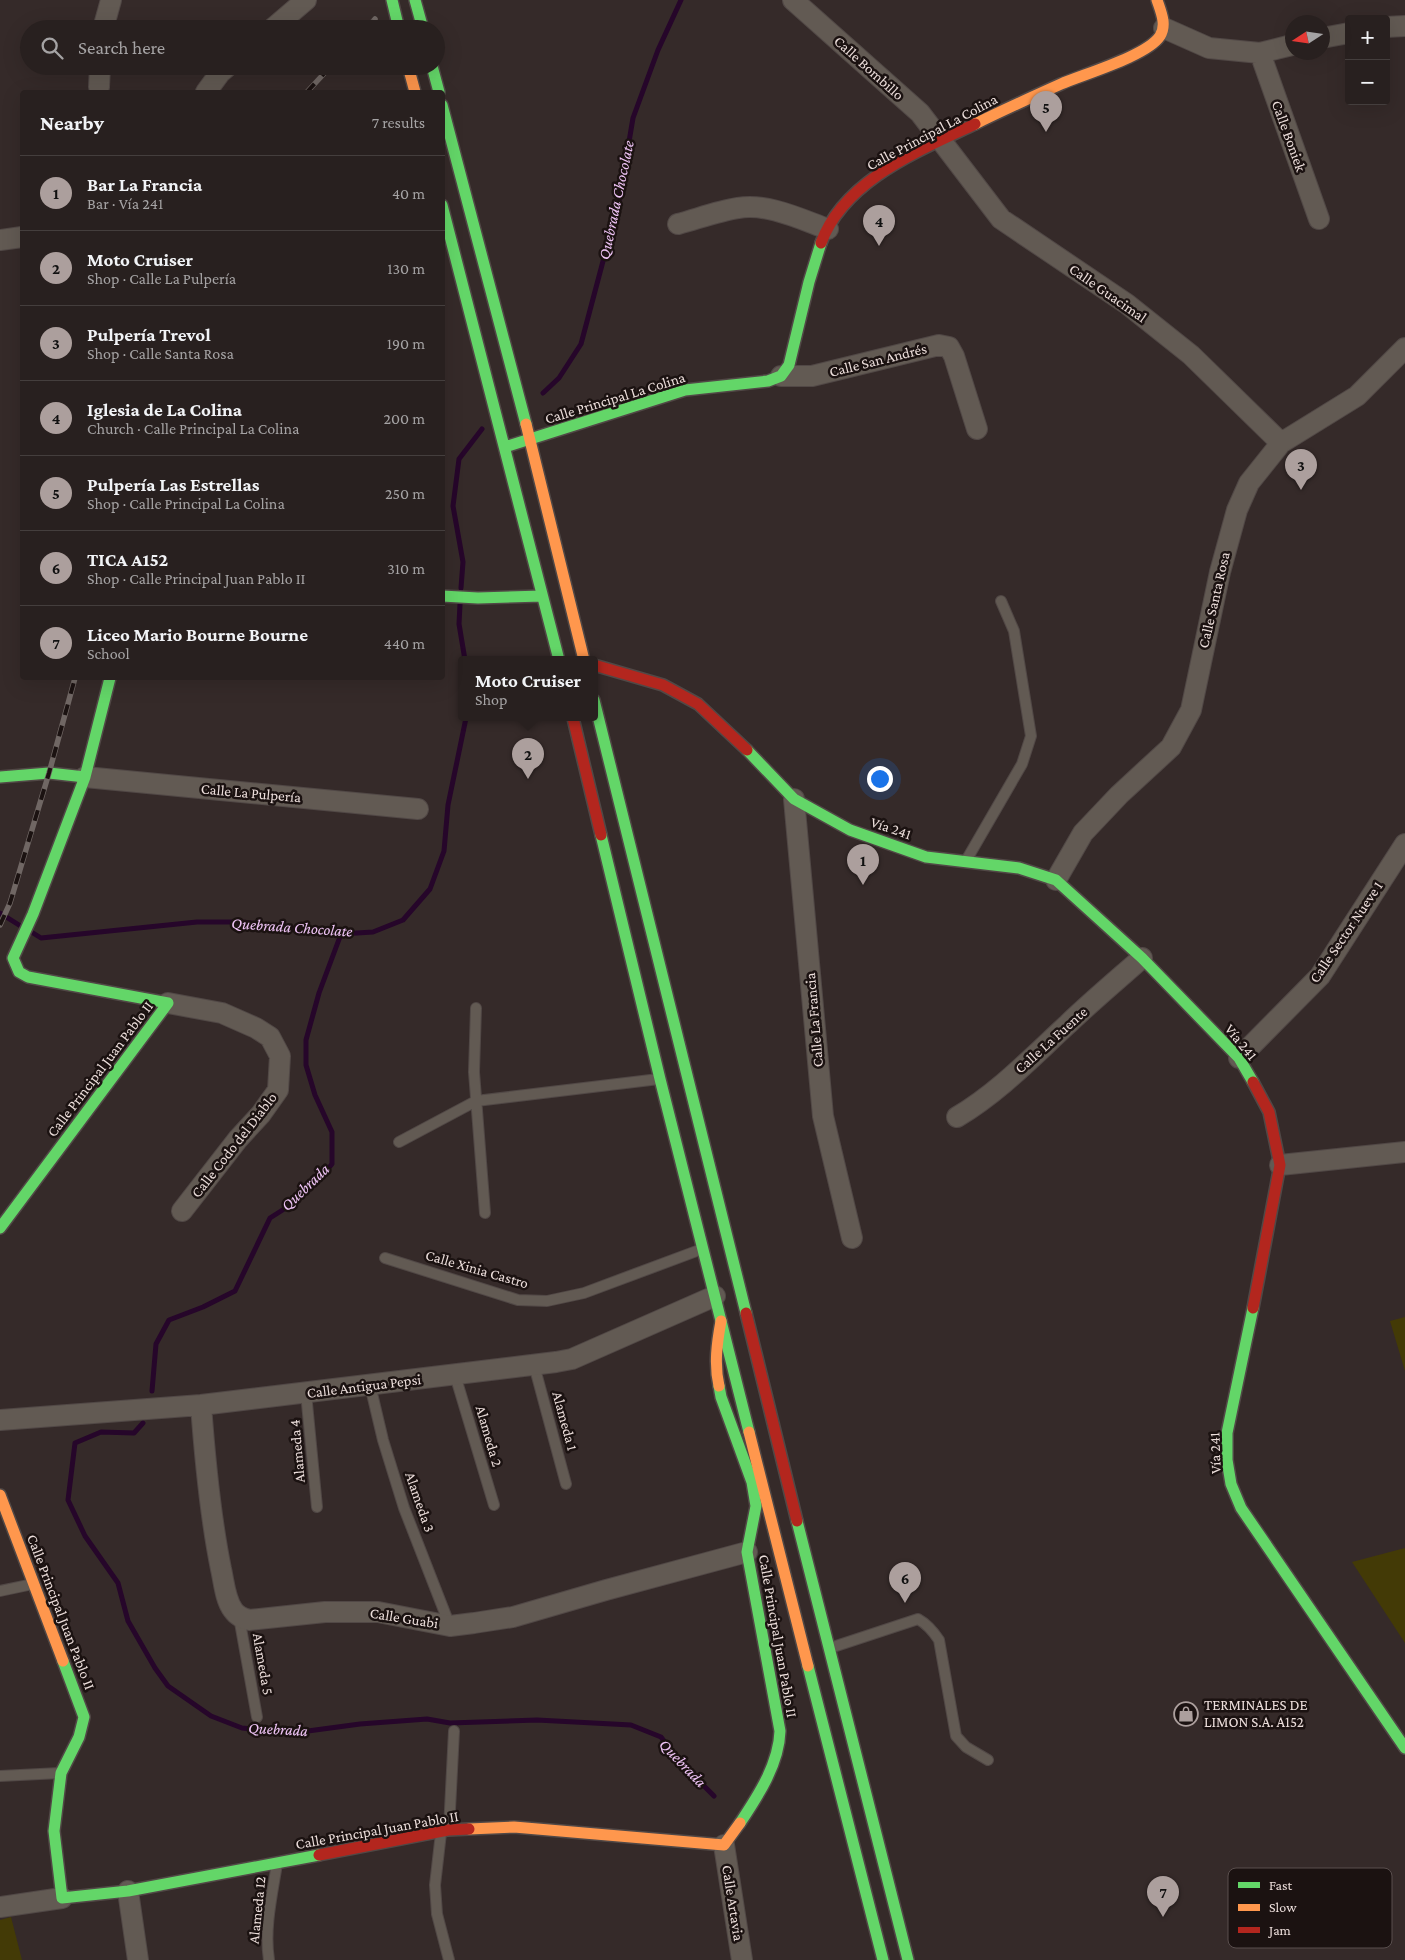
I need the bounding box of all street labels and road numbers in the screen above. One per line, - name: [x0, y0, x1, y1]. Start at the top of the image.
- street label: Calle Bombillo: [831, 33, 907, 103]
- street label: Calle Principal La Colina: [864, 91, 1001, 174]
- street label: Calle Boniek: [1269, 98, 1310, 174]
- street label: Calle Guacimal: [1066, 260, 1150, 326]
- street label: Calle San Andrés: [828, 340, 928, 380]
- street label: Calle Principal La Colina: [543, 369, 687, 428]
- street label: Calle Santa Rosa: [1195, 550, 1233, 650]
- street label: Calle La Pulpería: [200, 781, 302, 806]
- street label: Vía 241: [869, 814, 913, 842]
- street label: Calle Sector Nueve 1: [1306, 878, 1386, 986]
- street label: Calle La Francia: [802, 972, 826, 1068]
- street label: Calle Principal Juan Pablo II: [44, 998, 157, 1140]
- street label: Calle La Fuente: [1012, 1003, 1091, 1077]
- street label: Vía 241: [1222, 1021, 1260, 1063]
- street label: Calle Codo del Diablo: [188, 1089, 280, 1201]
- street label: Calle Xinia Castro: [424, 1247, 530, 1291]
- street label: Calle Antigua Pepsi: [306, 1371, 422, 1402]
- street label: Alameda 1: [549, 1390, 581, 1452]
- street label: Alameda 2: [473, 1404, 505, 1468]
- street label: Alameda 4: [286, 1419, 308, 1483]
- street label: Vía 241: [1206, 1432, 1224, 1474]
- street label: Alameda 3: [402, 1470, 438, 1534]
- street label: Calle Principal Juan Pablo II: [23, 1532, 98, 1692]
- street label: Calle Principal Juan Pablo II: [755, 1553, 800, 1719]
- street label: Calle Guabi: [369, 1605, 439, 1631]
- street label: Alameda 5: [250, 1632, 276, 1696]
- street label: Calle Principal Juan Pablo II: [294, 1808, 460, 1853]
- street label: Calle Artavia: [719, 1864, 747, 1942]
- street label: Alameda 12: [245, 1875, 269, 1945]

